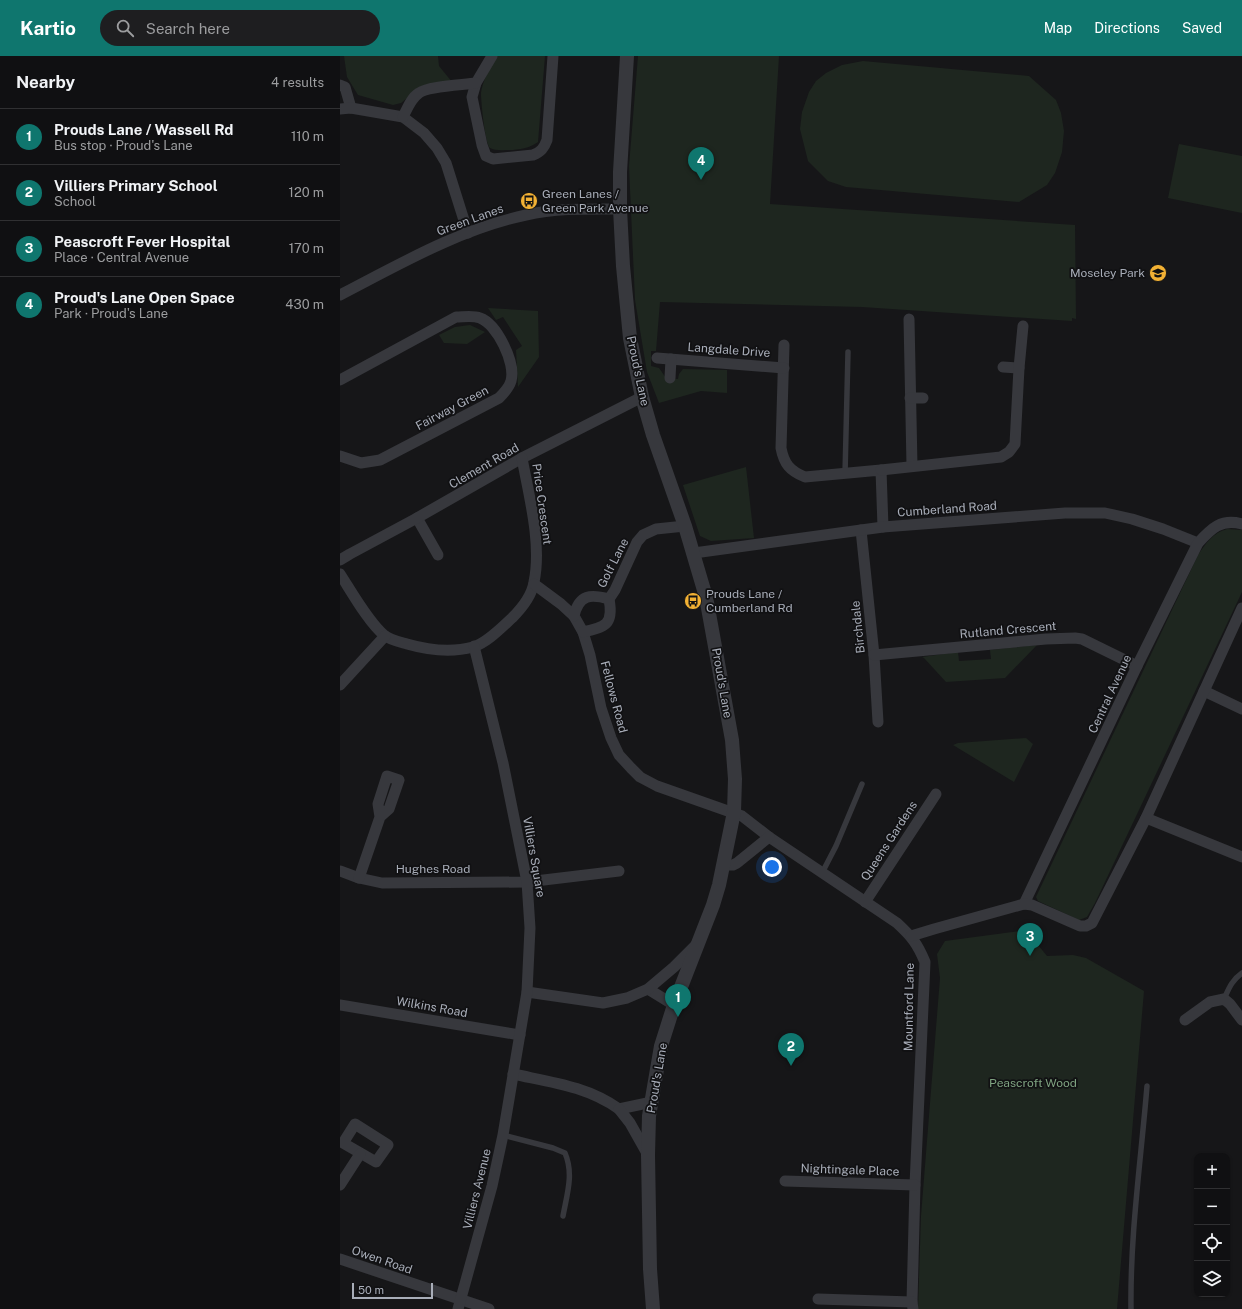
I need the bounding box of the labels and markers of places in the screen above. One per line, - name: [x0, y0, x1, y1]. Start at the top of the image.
- pin: 4: [688, 147, 714, 180]
- place label: Green Lanes / Green Park Avenue: [542, 187, 649, 215]
- bus stop icon: Green Lanes / Green Park Avenue: [519, 191, 539, 211]
- school or university icon: Moseley Park: [1148, 263, 1168, 283]
- place label: Moseley Park: [1070, 266, 1145, 280]
- place label: Prouds Lane / Cumberland Rd: [706, 587, 793, 615]
- bus stop icon: Prouds Lane / Cumberland Rd: [683, 591, 703, 611]
- pin: 3: [1017, 923, 1043, 956]
- pin: 1: [665, 984, 691, 1017]
- pin: 2: [778, 1033, 804, 1066]

